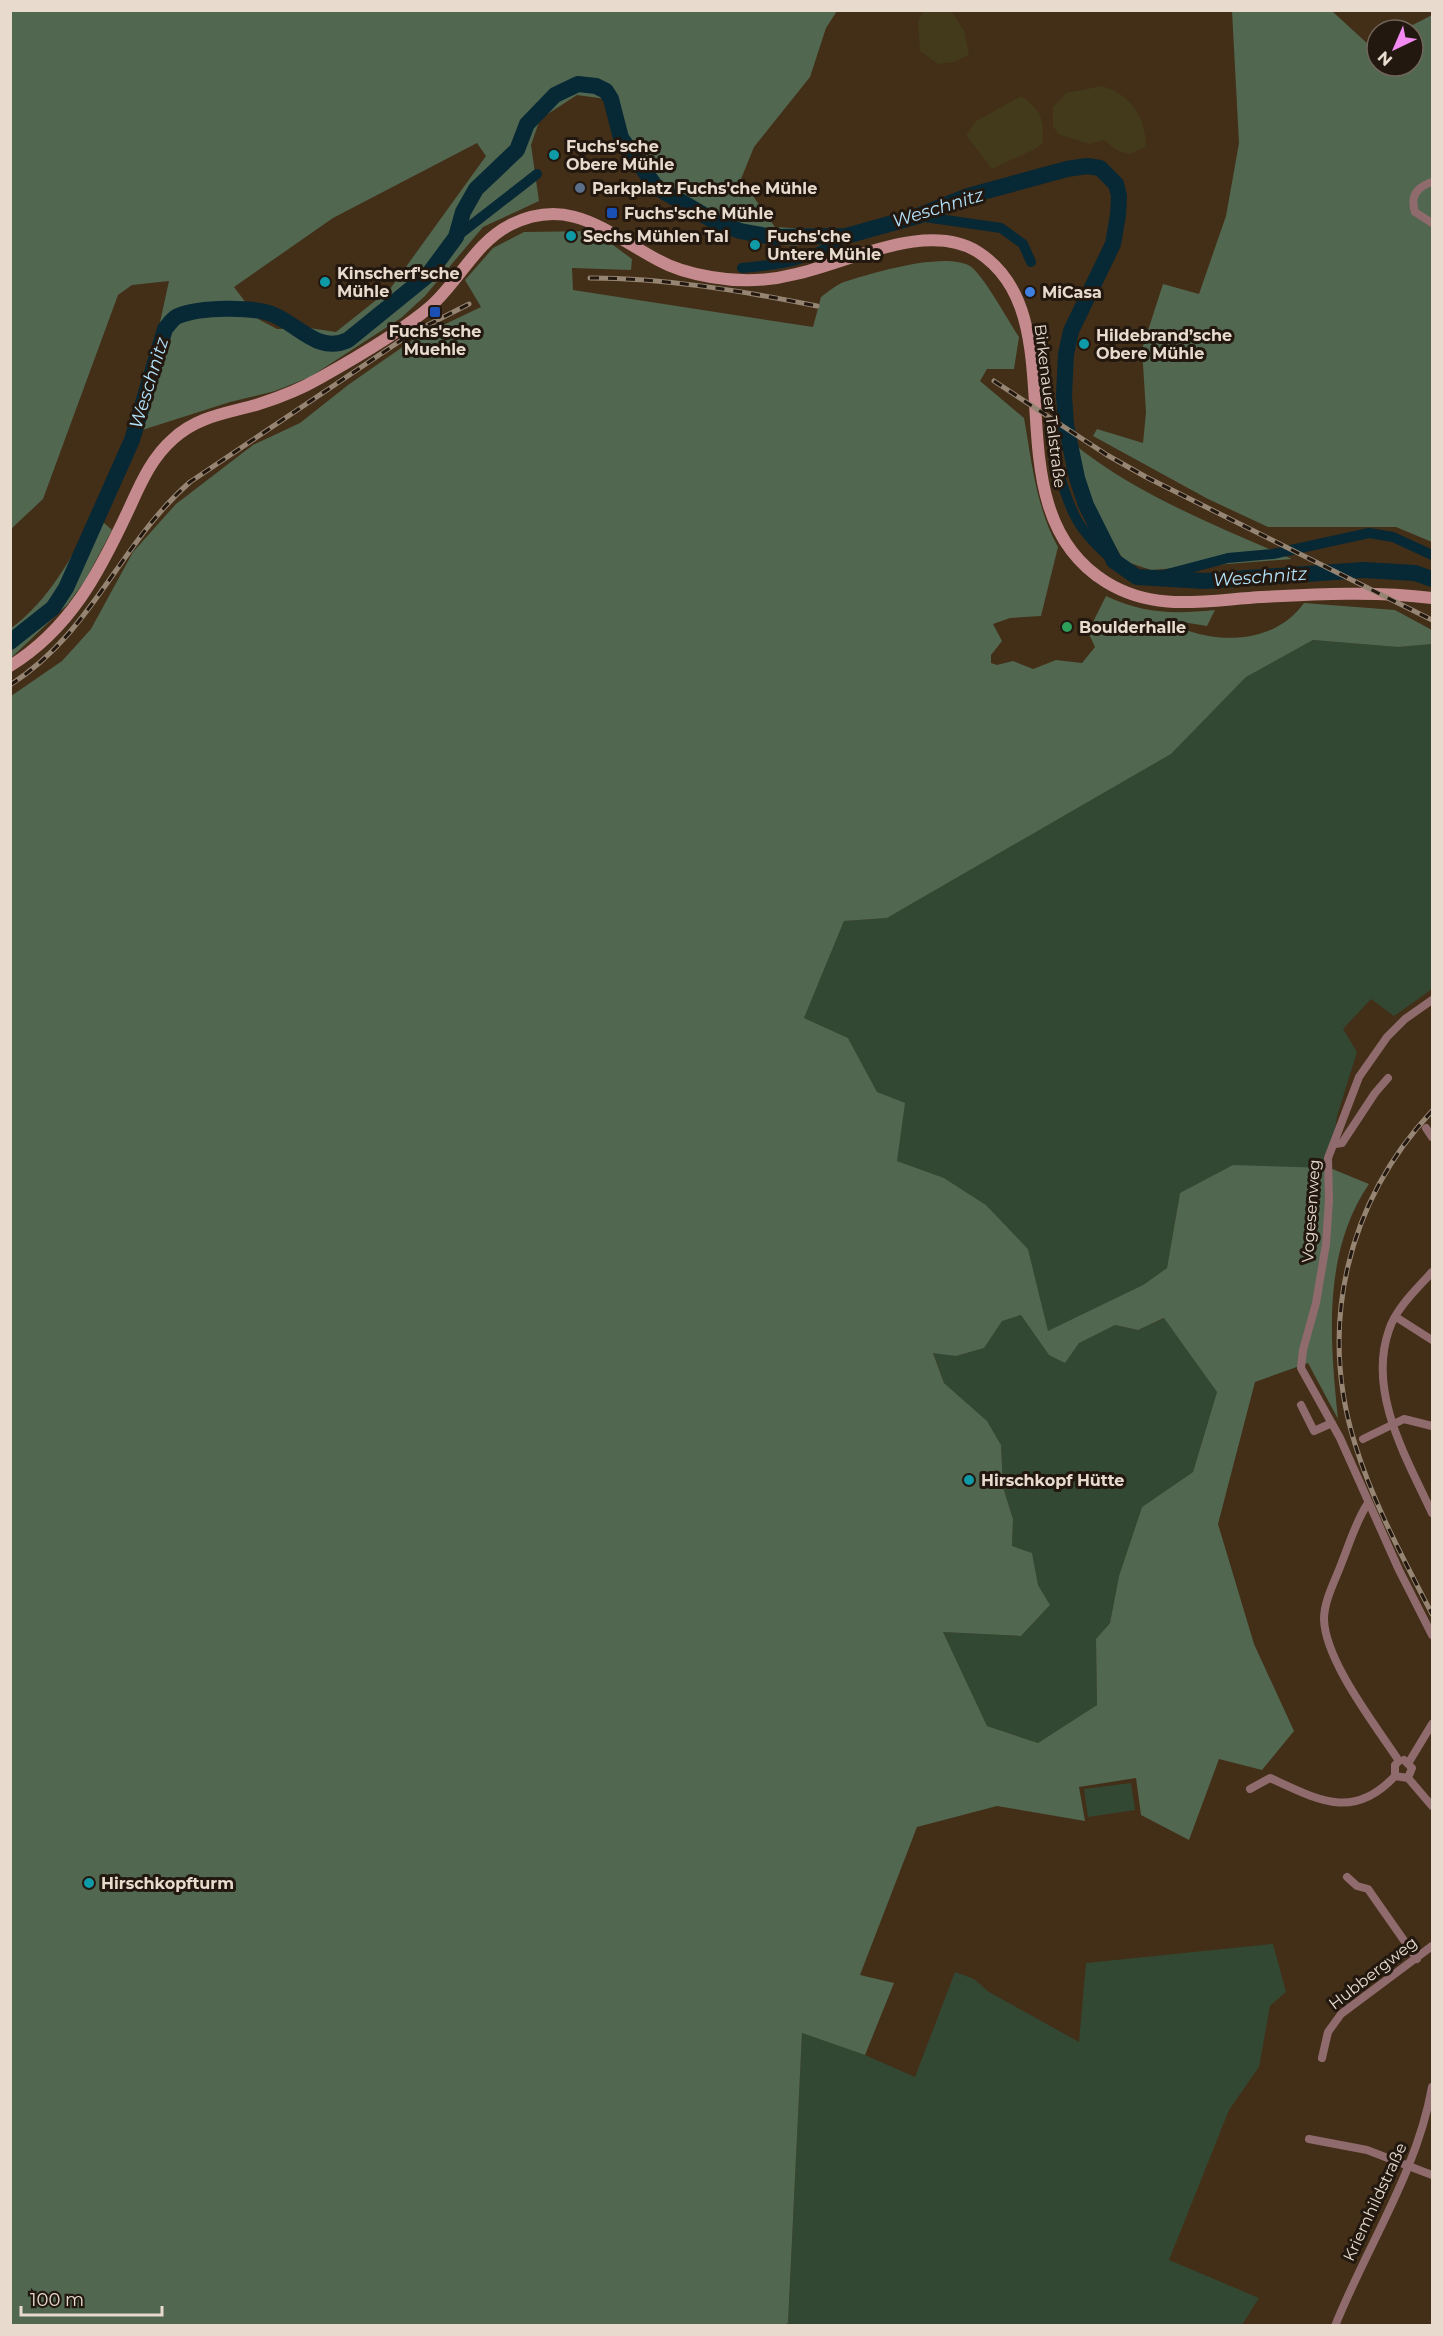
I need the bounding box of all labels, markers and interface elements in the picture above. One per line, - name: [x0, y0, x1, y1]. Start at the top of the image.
- north arrow: [1365, 18, 1425, 78]
- text: N: [1374, 47, 1396, 70]
- place label: Fuchs'sche Obere Mühle: [566, 137, 674, 174]
- marker: Fuchs'sche Obere Mühle: [547, 148, 561, 162]
- place label: Parkplatz Fuchs'che Mühle: [592, 179, 817, 198]
- marker: Parkplatz Fuchs'che Mühle: [573, 181, 587, 195]
- water label: Weschnitz: [890, 184, 987, 232]
- place label: Fuchs'sche Mühle: [624, 204, 774, 223]
- marker: Fuchs'sche Mühle: [605, 206, 619, 220]
- place label: Sechs Mühlen Tal: [583, 227, 729, 246]
- place label: Fuchs'che Untere Mühle: [767, 227, 881, 264]
- marker: Sechs Mühlen Tal: [564, 229, 578, 243]
- marker: Fuchs'che Untere Mühle: [748, 238, 762, 252]
- place label: Kinscherf'sche Mühle: [337, 264, 460, 301]
- marker: Kinscherf'sche Mühle: [318, 275, 332, 289]
- place label: MiCasa: [1042, 283, 1102, 302]
- marker: MiCasa: [1023, 285, 1037, 299]
- marker: Fuchs'sche Muehle: [428, 305, 442, 319]
- place label: Fuchs'sche Muehle: [389, 322, 481, 359]
- street label: Birkenauer Talstraße: [1031, 323, 1069, 489]
- place label: Hildebrand’sche Obere Mühle: [1096, 326, 1232, 363]
- water label: Weschnitz: [125, 334, 173, 431]
- marker: Hildebrand’sche Obere Mühle: [1077, 337, 1091, 351]
- water label: Weschnitz: [1212, 563, 1308, 591]
- place label: Boulderhalle: [1079, 618, 1186, 637]
- marker: Boulderhalle: [1060, 620, 1074, 634]
- street label: Vogesenweg: [1298, 1159, 1324, 1263]
- place label: Hirschkopf Hütte: [981, 1471, 1124, 1490]
- marker: Hirschkopf Hütte: [962, 1473, 976, 1487]
- place label: Hirschkopfturm: [101, 1874, 234, 1893]
- marker: Hirschkopfturm: [82, 1876, 96, 1890]
- street label: Hubbergweg: [1325, 1933, 1421, 2013]
- street label: Kriemhildstraße: [1339, 2140, 1411, 2264]
- scale bar: [21, 2279, 162, 2317]
- text: 100 m: [30, 2289, 84, 2311]

